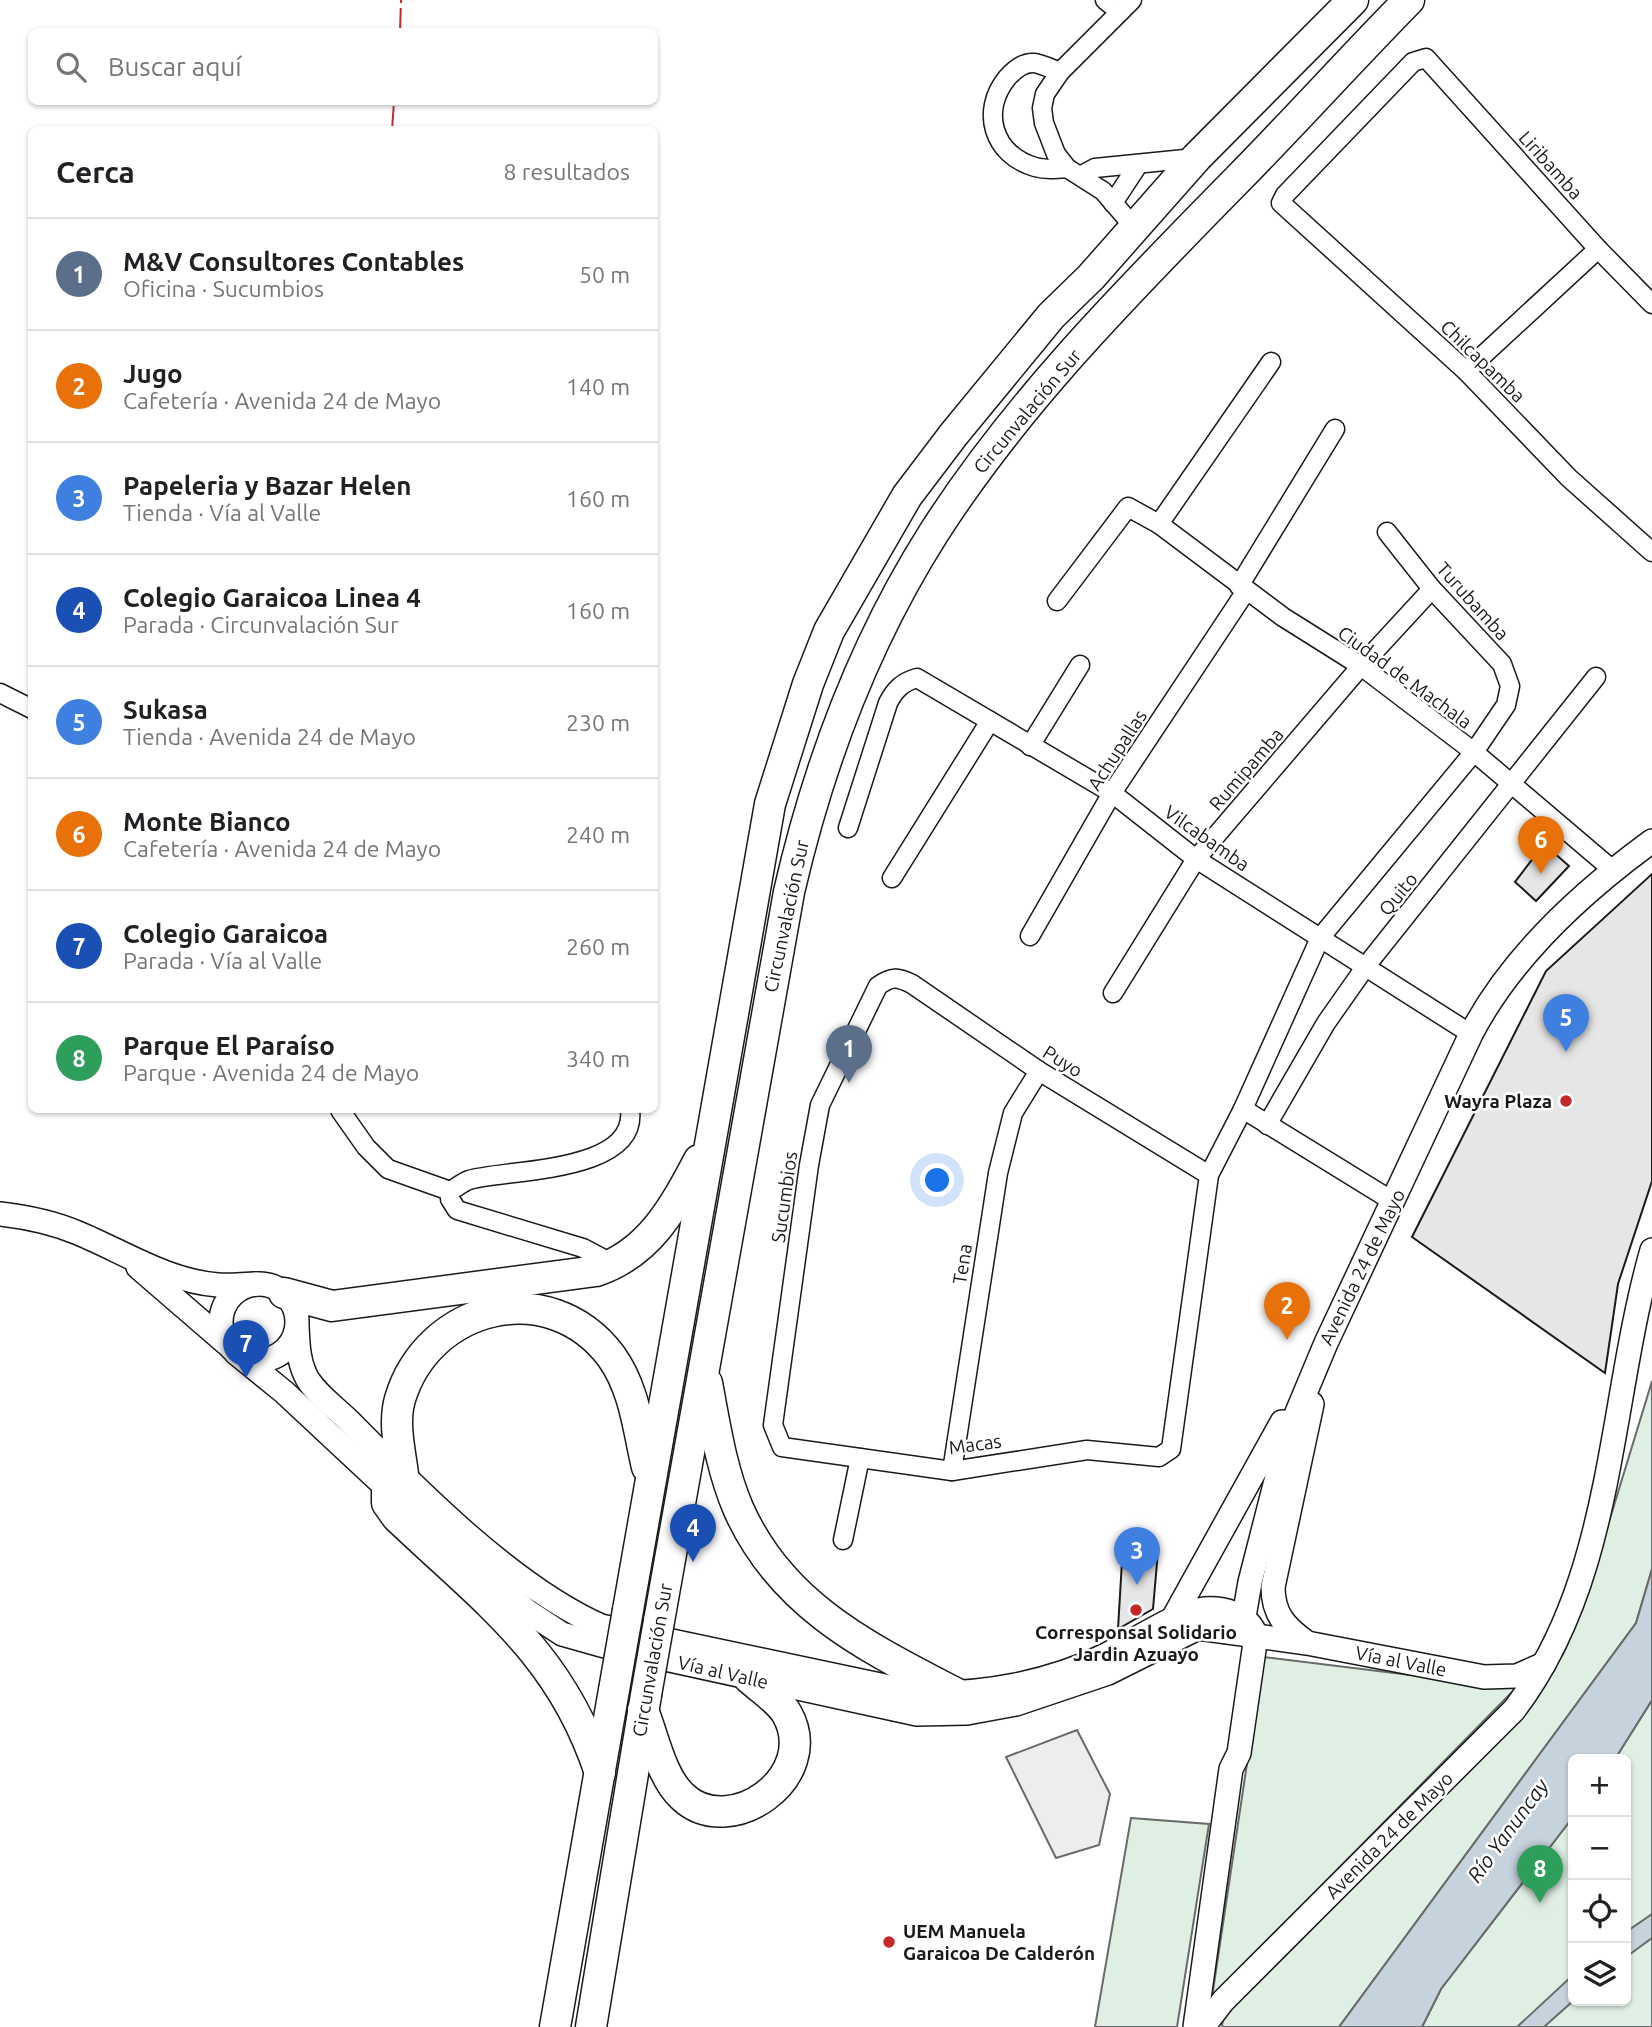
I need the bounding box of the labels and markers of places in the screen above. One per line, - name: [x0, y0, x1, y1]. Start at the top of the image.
- pin: 6: [1518, 816, 1564, 874]
- pin: 5: [1543, 994, 1589, 1052]
- pin: 1: [826, 1025, 872, 1083]
- place label: Wayra Plaza: [1444, 1090, 1552, 1112]
- marker: Wayra Plaza: [1558, 1093, 1574, 1109]
- pin: 2: [1264, 1282, 1310, 1340]
- pin: 7: [223, 1320, 269, 1378]
- pin: 4: [670, 1504, 716, 1562]
- pin: 3: [1114, 1527, 1160, 1585]
- marker: Corresponsal Solidario Jardin Azuayo: [1128, 1602, 1144, 1618]
- place label: Corresponsal Solidario Jardin Azuayo: [1035, 1621, 1237, 1665]
- pin: 8: [1517, 1845, 1563, 1903]
- place label: UEM Manuela Garaicoa De Calderón: [903, 1920, 1095, 1964]
- marker: UEM Manuela Garaicoa De Calderón: [881, 1934, 897, 1950]

